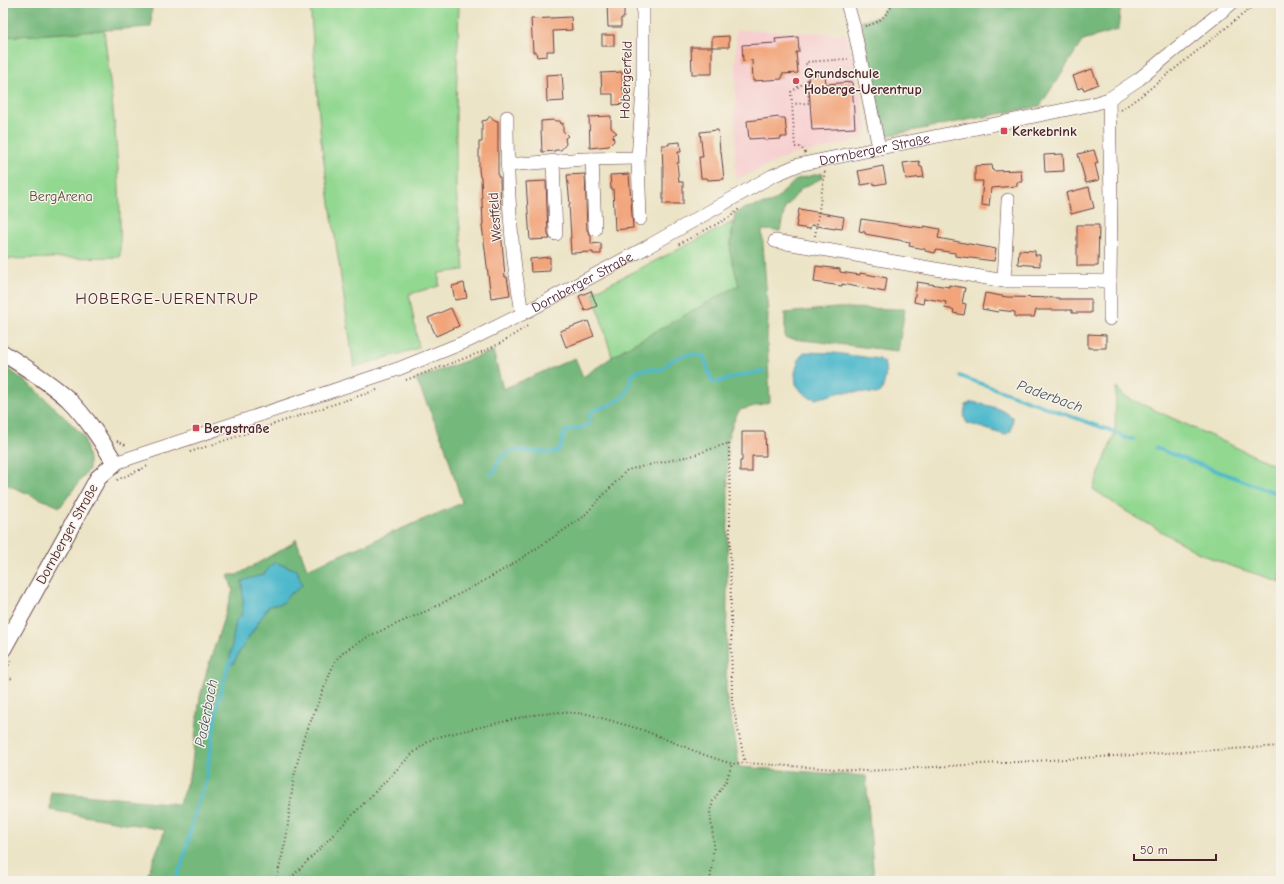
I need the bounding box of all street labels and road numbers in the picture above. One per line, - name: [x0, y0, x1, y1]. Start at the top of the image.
- street label: Hobergerfeld: [616, 41, 636, 119]
- street label: Dornberger Straße: [818, 129, 931, 169]
- street label: Westfeld: [485, 192, 505, 242]
- street label: Dornberger Straße: [528, 248, 636, 316]
- street label: Dornberger Straße: [32, 481, 102, 587]

